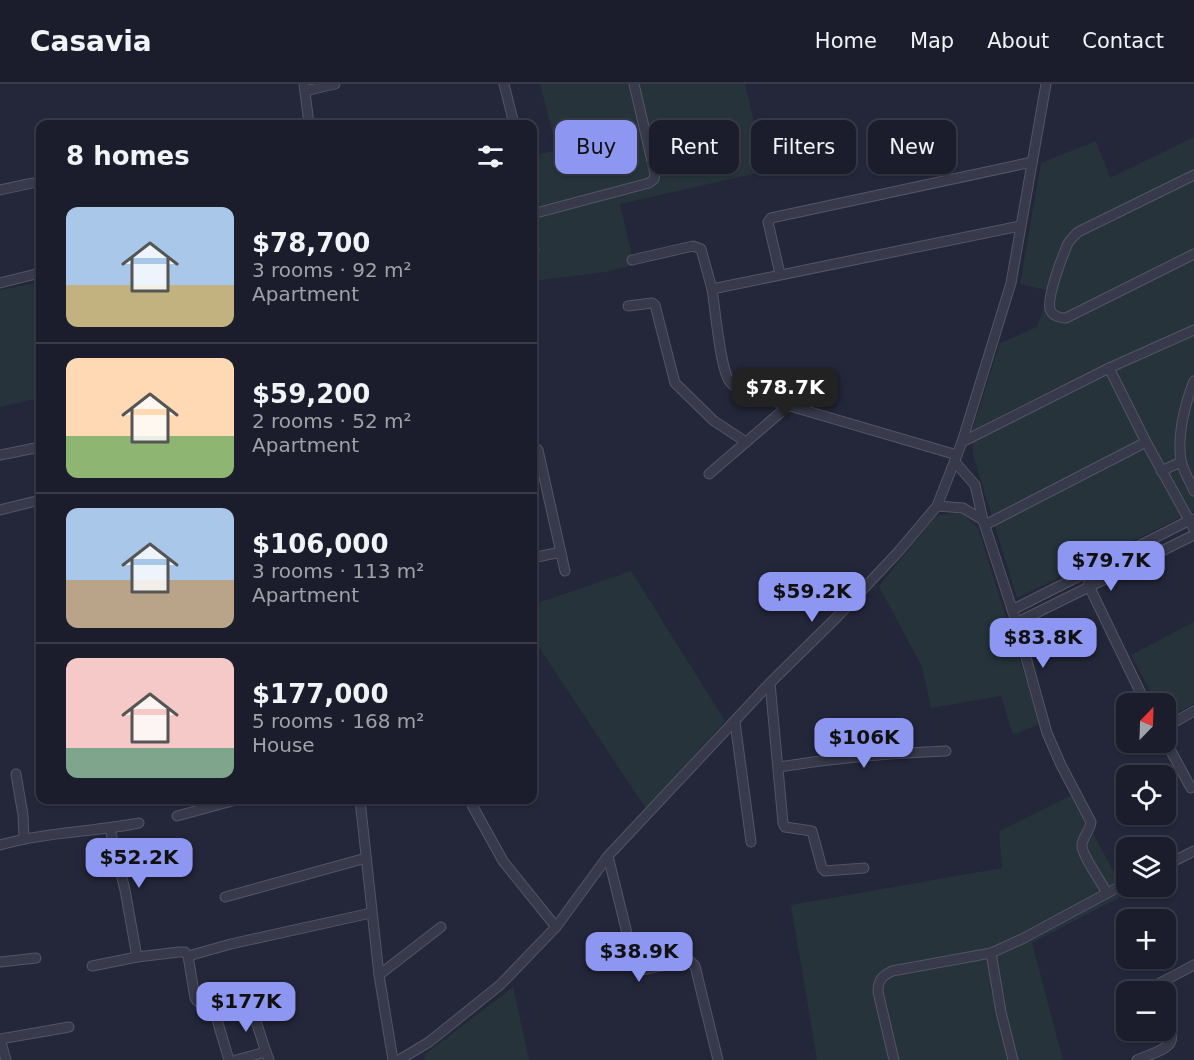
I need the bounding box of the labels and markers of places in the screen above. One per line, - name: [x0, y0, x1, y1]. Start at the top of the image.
- pin: $78.7K: [736, 368, 834, 419]
- pin: $79.7K: [1062, 541, 1160, 592]
- pin: $59.2K: [763, 572, 861, 623]
- pin: $83.8K: [994, 618, 1092, 669]
- pin: $106K: [822, 718, 906, 769]
- pin: $52.2K: [90, 838, 188, 889]
- pin: $38.9K: [590, 932, 688, 983]
- pin: $177K: [204, 982, 288, 1033]

